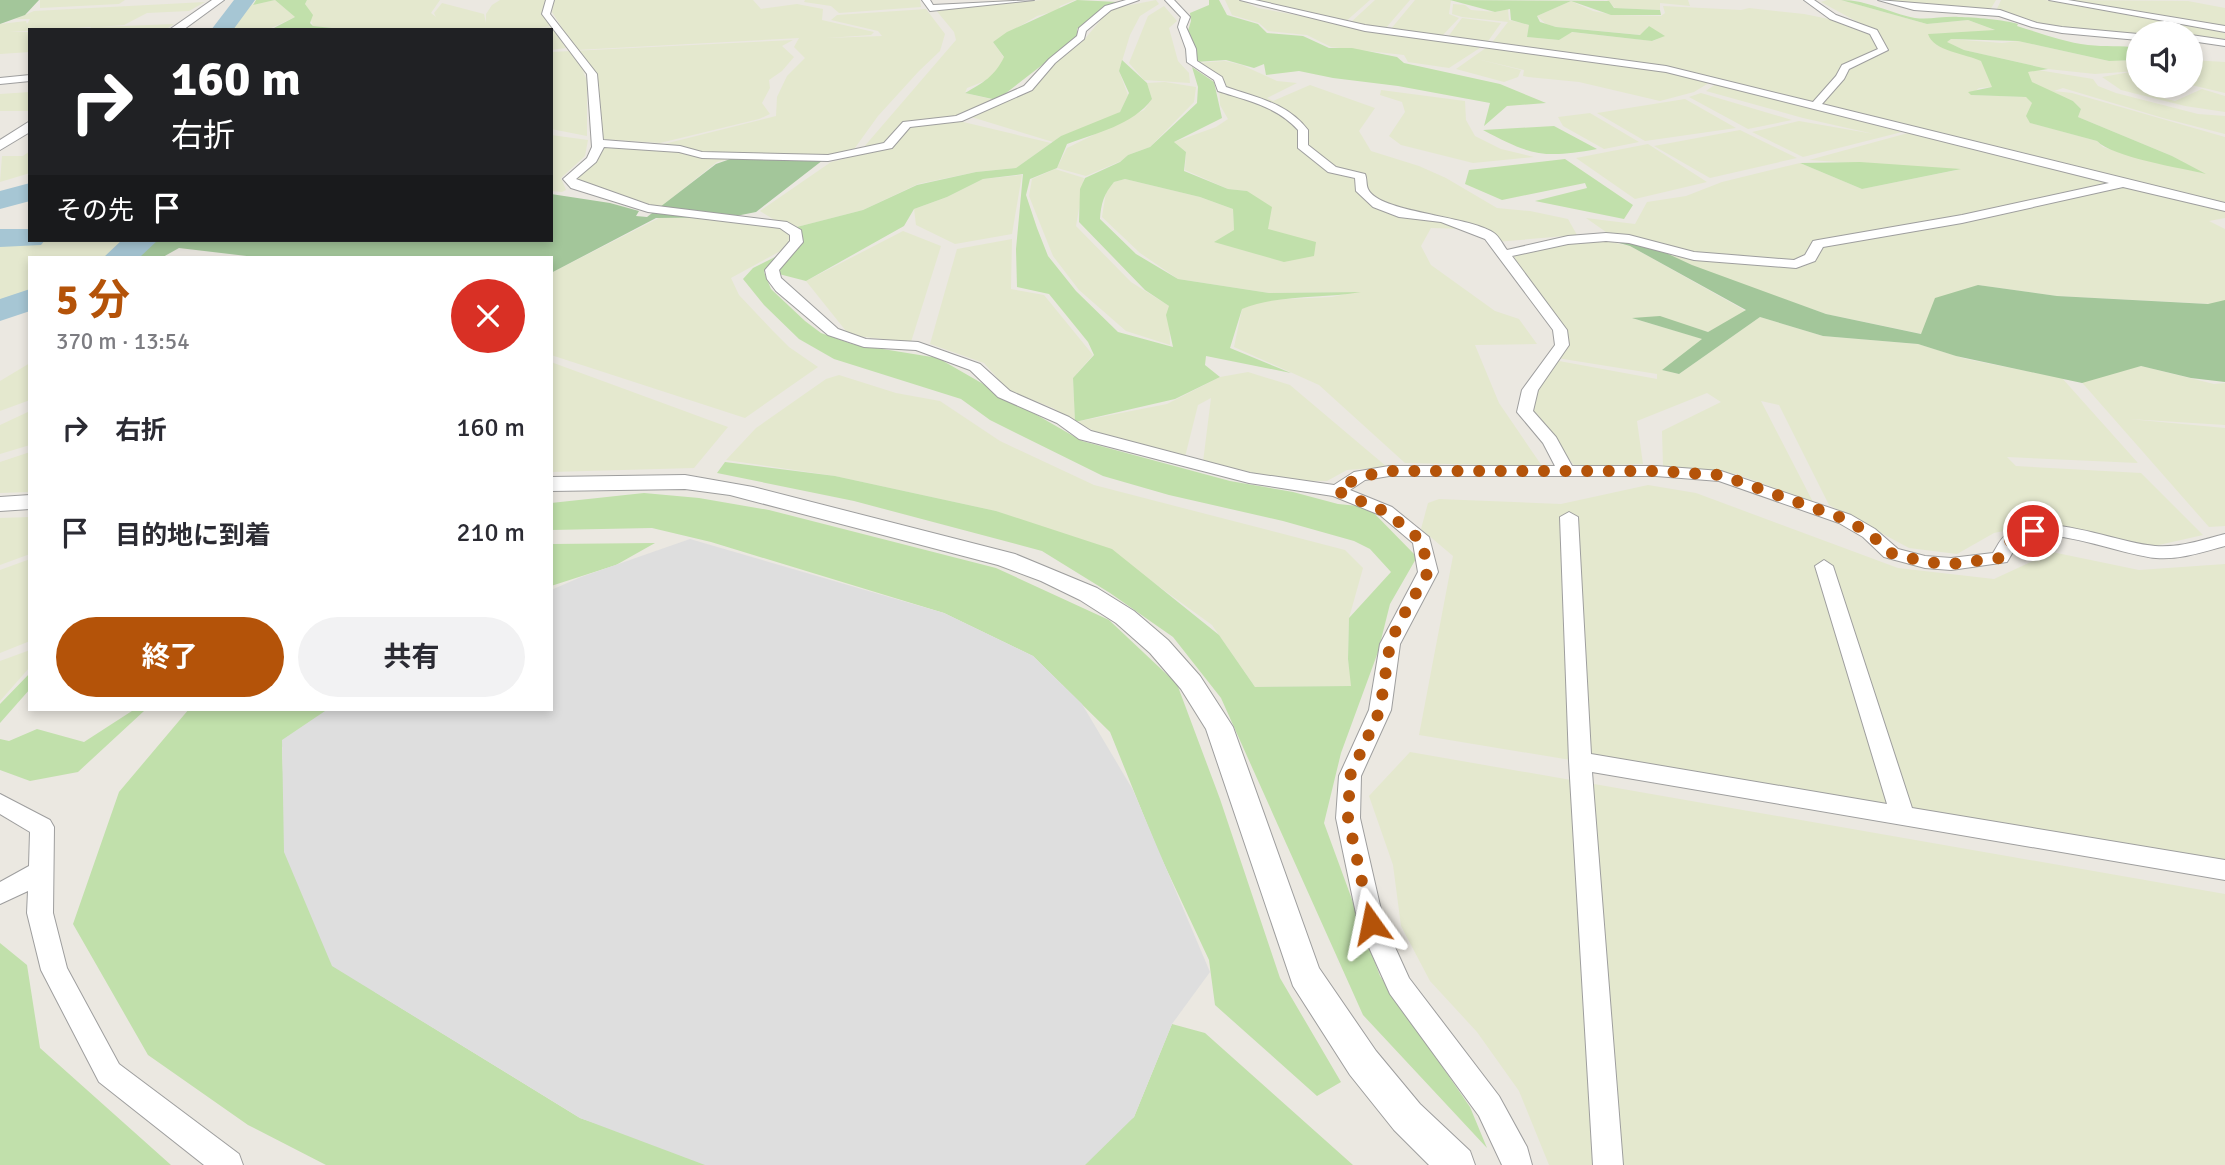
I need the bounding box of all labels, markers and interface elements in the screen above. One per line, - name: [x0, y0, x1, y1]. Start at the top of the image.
- map controls: [2126, 21, 2203, 98]
- button: sound: [2126, 21, 2203, 98]
- text: 160 m: [171, 49, 301, 109]
- icon: right: [56, 56, 147, 147]
- text: 右折: [171, 116, 235, 155]
- icon: arrive: [148, 189, 186, 227]
- text: その先: [56, 195, 134, 227]
- text: 5 分: [56, 275, 130, 326]
- button: close: [451, 279, 525, 353]
- text: 370 m · 13:54: [56, 327, 190, 356]
- icon: right: [56, 409, 94, 447]
- text: 160 m: [456, 412, 525, 444]
- text: 右折: [115, 415, 167, 447]
- pin: [2003, 501, 2063, 561]
- icon: arrive: [2014, 512, 2052, 550]
- icon: arrive: [56, 514, 94, 552]
- text: 210 m: [456, 517, 525, 549]
- text: 目的地に到着: [115, 520, 271, 552]
- button: 終了: [56, 617, 284, 697]
- button: 共有: [298, 617, 525, 697]
- position arrow: [1334, 886, 1408, 960]

